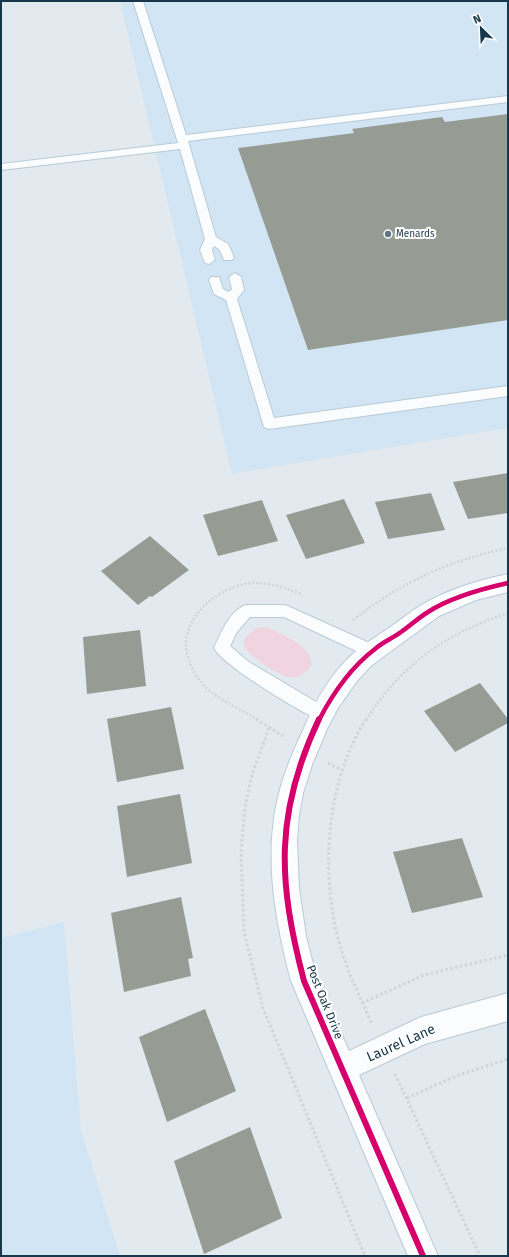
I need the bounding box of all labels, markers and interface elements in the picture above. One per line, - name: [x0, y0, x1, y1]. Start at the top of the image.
- north arrow: [461, 8, 501, 48]
- text: N: [471, 12, 483, 27]
- place label: Menards: [396, 228, 435, 240]
- marker: Menards: [383, 229, 393, 239]
- street label: Post Oak Drive: [304, 963, 346, 1041]
- street label: Laurel Lane: [364, 1020, 438, 1066]

